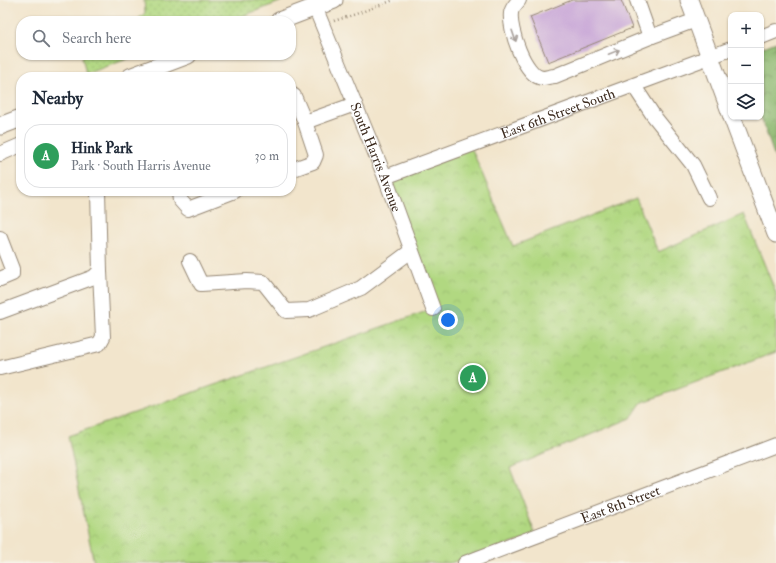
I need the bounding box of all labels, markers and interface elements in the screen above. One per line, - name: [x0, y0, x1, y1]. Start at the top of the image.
- map controls: [728, 12, 764, 120]
- button: +: [728, 12, 764, 48]
- search box: [16, 16, 296, 60]
- icon: search: [30, 27, 52, 49]
- text: Search here: [62, 29, 131, 48]
- one-way arrow: [511, 29, 519, 41]
- one-way arrow: [608, 47, 620, 55]
- button: −: [728, 48, 764, 84]
- street label: East 6th Street South: [498, 84, 618, 142]
- button: layers: [728, 84, 764, 120]
- text: Nearby: [32, 88, 83, 109]
- street label: South Harris Avenue: [347, 100, 405, 214]
- text: Hink Park: [71, 139, 133, 158]
- text: A: [42, 148, 50, 164]
- text: 30 m: [255, 148, 279, 164]
- text: Park · South Harris Avenue: [71, 158, 211, 174]
- your location: [438, 310, 458, 330]
- pin: A: [460, 363, 486, 393]
- street label: East 8th Street: [578, 481, 663, 527]

